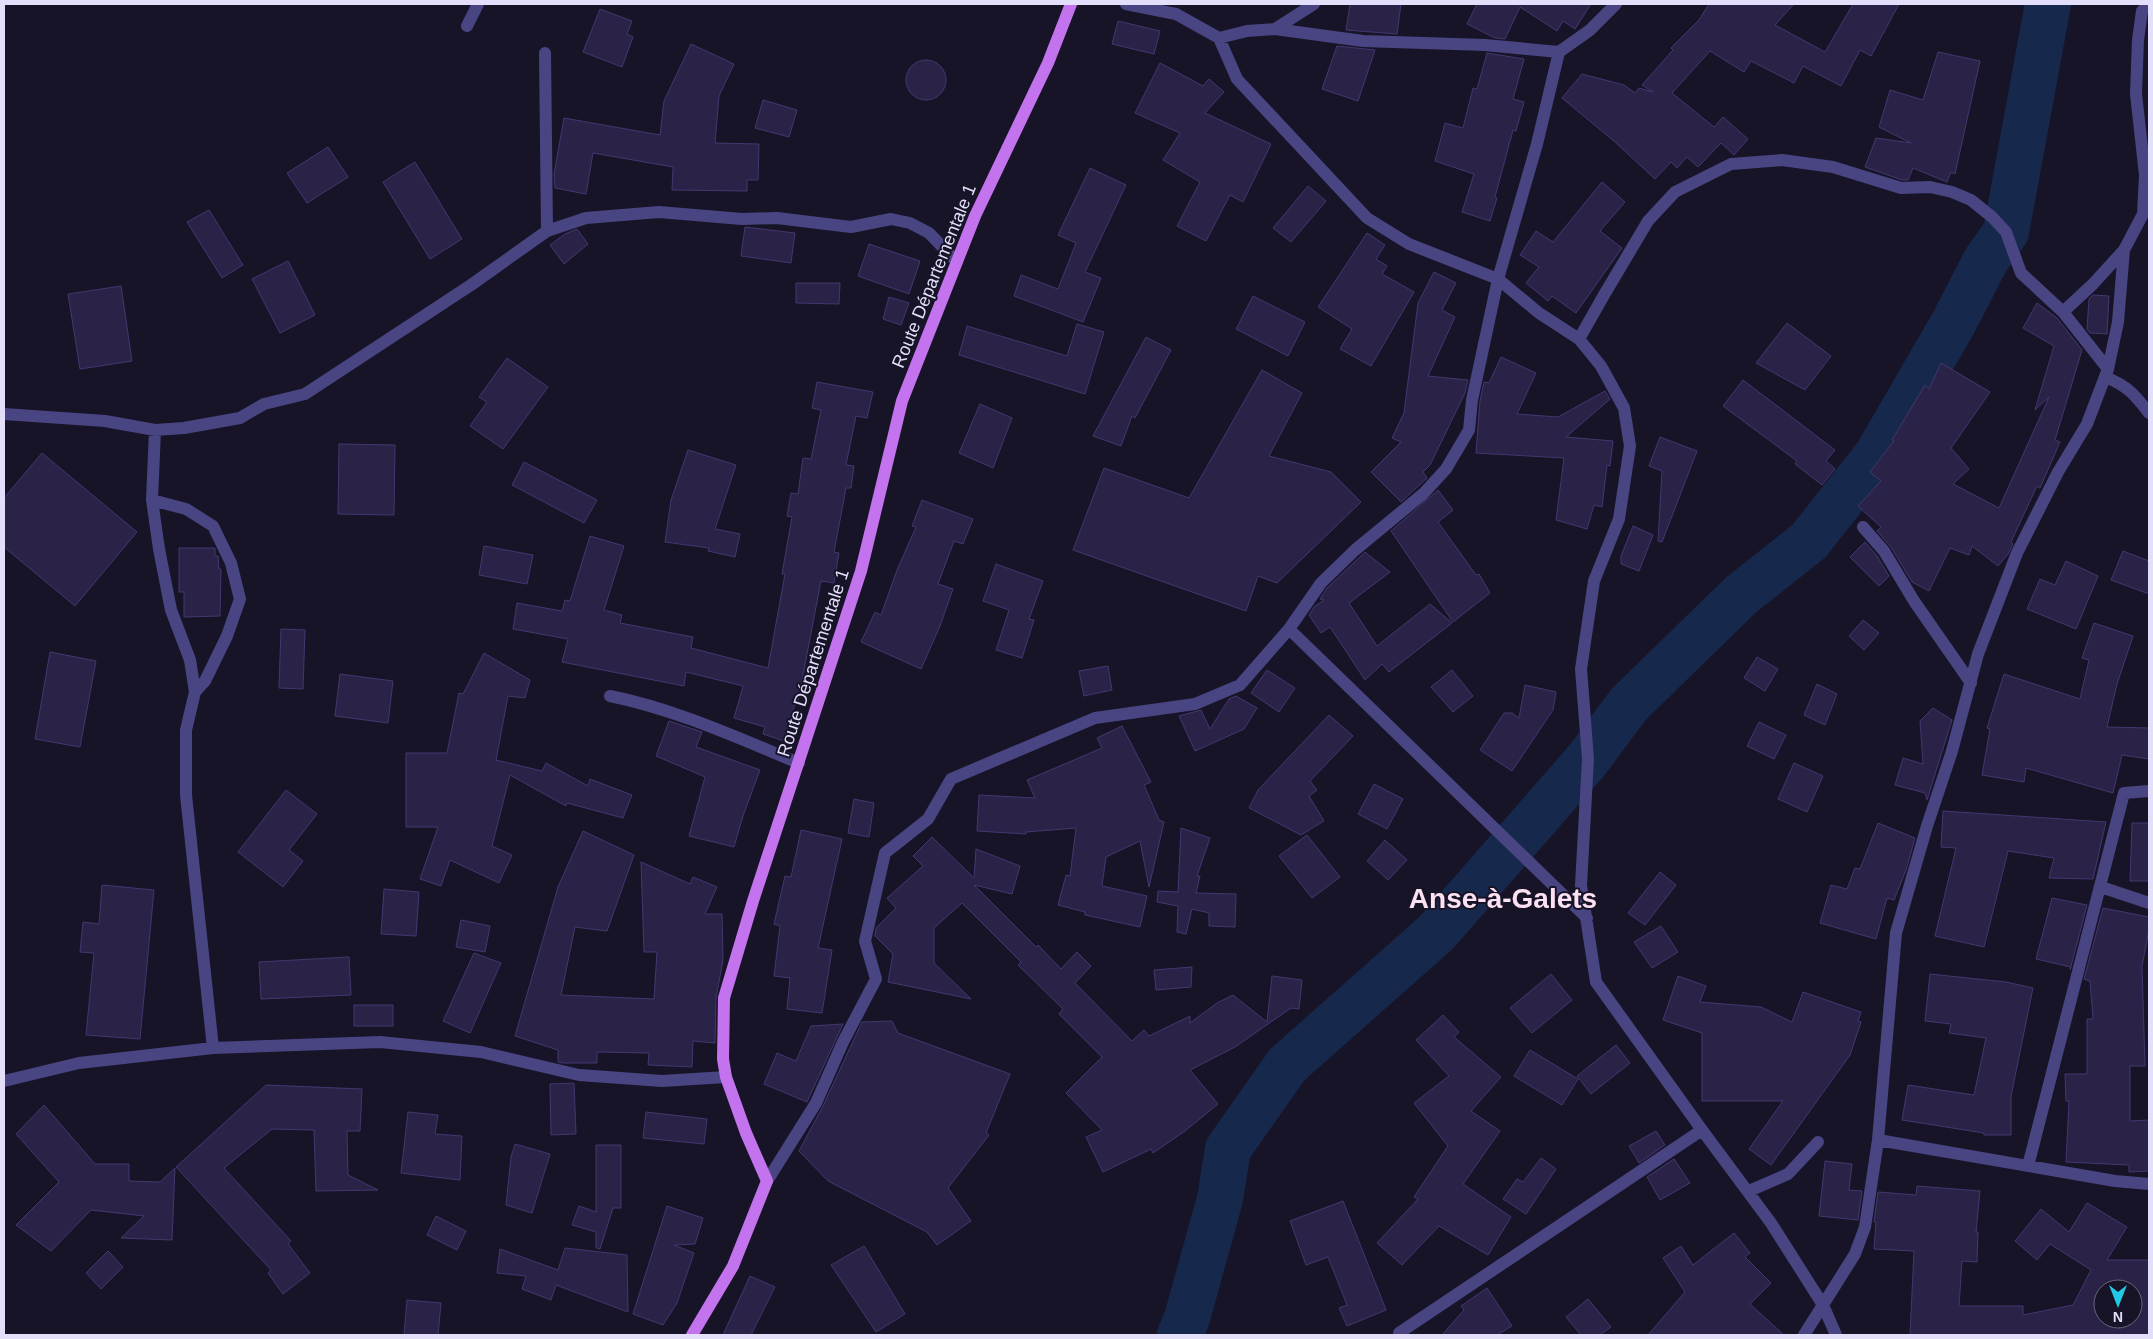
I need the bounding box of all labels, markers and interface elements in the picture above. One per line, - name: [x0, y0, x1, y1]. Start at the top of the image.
- street label: Route Départementale 1: [888, 181, 980, 371]
- street label: Route Départementale 1: [773, 567, 853, 759]
- district label: Anse-à-Galets: [1409, 883, 1597, 914]
- north arrow: [2093, 1279, 2143, 1329]
- text: N: [2113, 1309, 2123, 1325]

